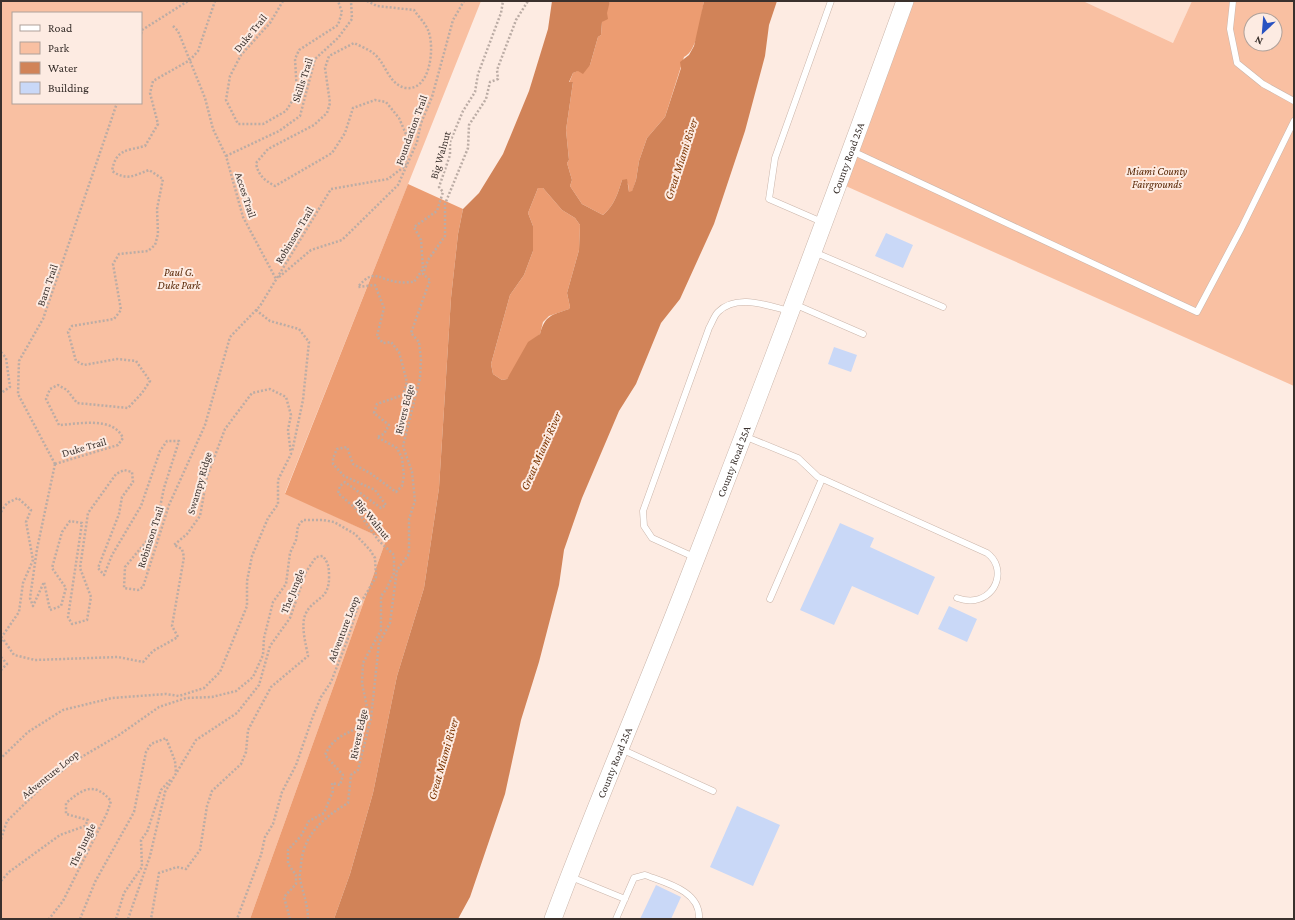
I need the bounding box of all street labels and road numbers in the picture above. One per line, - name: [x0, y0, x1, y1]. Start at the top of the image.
- street label: Duke Trail: [231, 11, 269, 55]
- street label: Skills Trail: [289, 56, 315, 104]
- street label: Foundation Trail: [393, 93, 429, 167]
- street label: County Road 25A: [829, 120, 867, 196]
- street label: Big Walnut: [427, 129, 454, 181]
- street label: Acces Trail: [233, 171, 259, 219]
- street label: Robinson Trail: [272, 204, 316, 266]
- street label: Barn Trail: [34, 262, 60, 308]
- street label: Rivers Edge: [392, 383, 417, 435]
- street label: County Road 25A: [714, 423, 753, 499]
- street label: Duke Trail: [60, 435, 108, 459]
- street label: Swampy Ridge: [184, 450, 215, 516]
- street label: Big Walnut: [352, 496, 393, 543]
- street label: Robinson Trail: [134, 505, 166, 569]
- street label: The Jungle: [278, 567, 307, 615]
- street label: Adventure Loop: [325, 594, 362, 664]
- street label: Rivers Edge: [347, 708, 370, 760]
- street label: County Road 25A: [595, 725, 634, 800]
- street label: Adventure Loop: [19, 747, 82, 801]
- street label: The Jungle: [66, 821, 99, 869]

